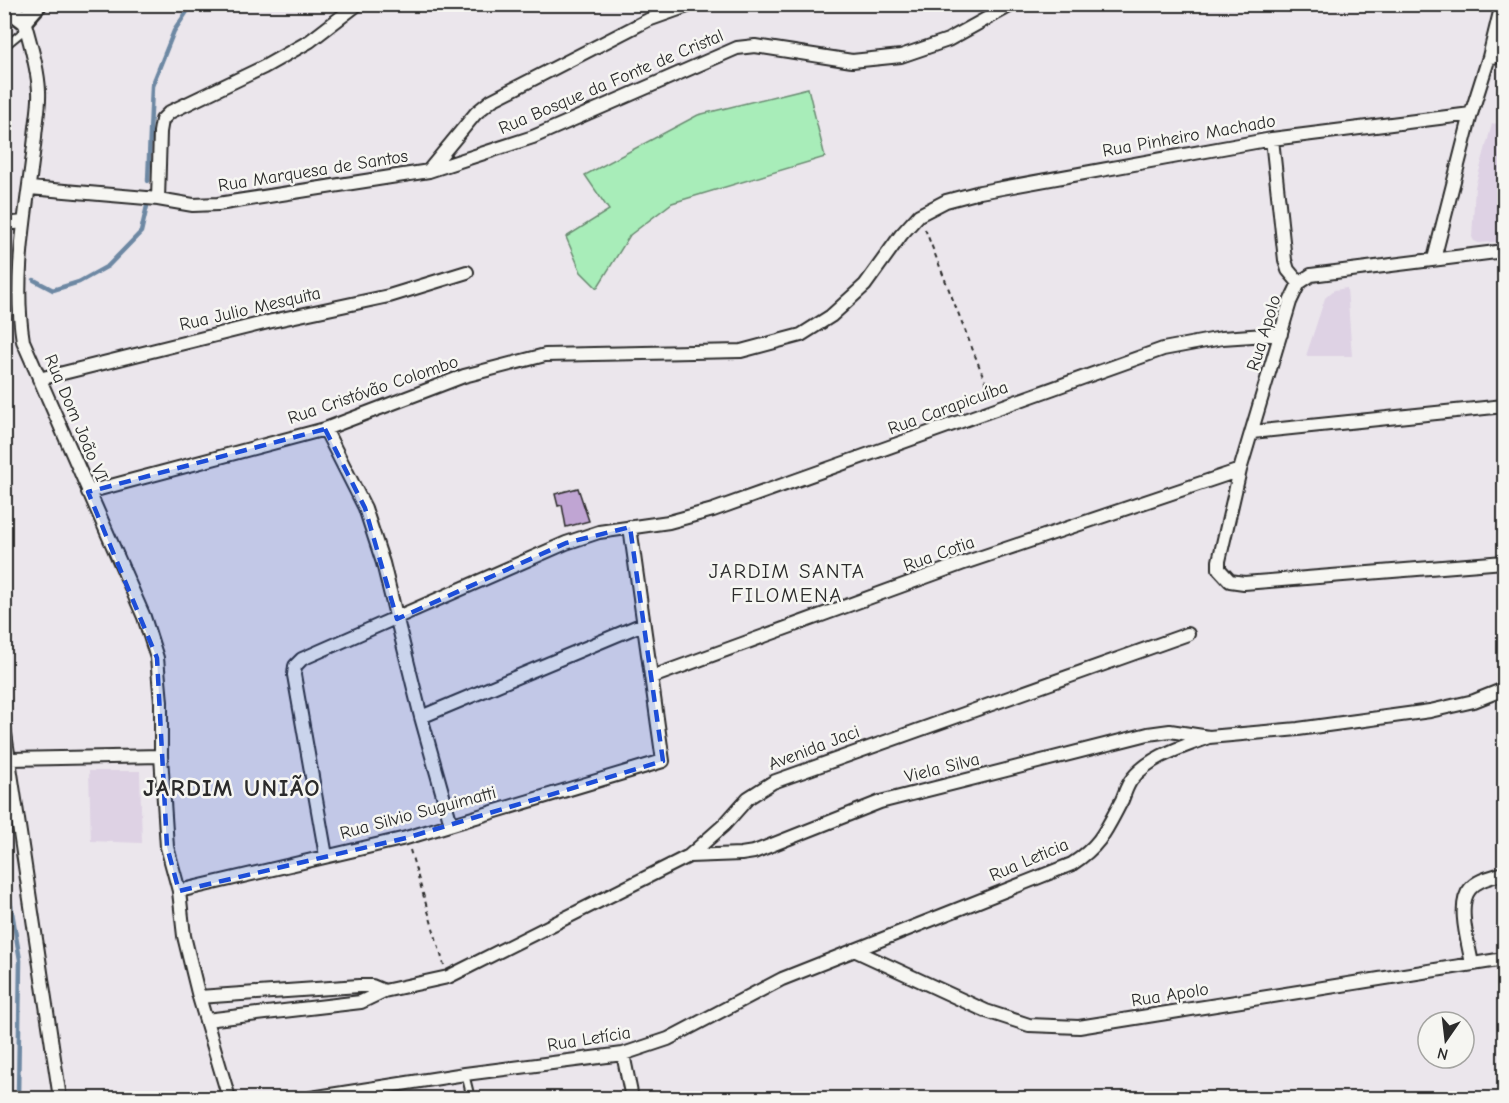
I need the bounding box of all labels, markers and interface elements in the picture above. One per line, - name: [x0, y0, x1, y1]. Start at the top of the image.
- street label: Rua Bosque da Fonte de Cristal: [495, 25, 727, 139]
- street label: Rua Pinheiro Machado: [1101, 110, 1277, 162]
- street label: Rua Marquesa de Santos: [217, 146, 409, 196]
- street label: Rua Julio Mesquita: [177, 283, 323, 335]
- street label: Rua Apolo: [1243, 293, 1285, 373]
- street label: Rua Dom João VI: [40, 351, 112, 485]
- street label: Rua Cristóvão Colombo: [285, 351, 461, 429]
- street label: Rua Carapicuíba: [885, 377, 1011, 439]
- street label: Rua Cotia: [901, 531, 977, 577]
- district label: JARDIM SANTA FILOMENA: [709, 559, 865, 607]
- street label: Avenida Jaci: [766, 721, 862, 775]
- street label: Viela Silva: [902, 749, 982, 787]
- district label: JARDIM UNIÃO: [143, 774, 321, 802]
- street label: Rua Silvio Suguimatti: [338, 782, 498, 844]
- street label: Rua Leticia: [986, 834, 1072, 886]
- street label: Rua Apolo: [1130, 979, 1210, 1011]
- north arrow: [1416, 1010, 1476, 1070]
- street label: Rua Letícia: [546, 1022, 632, 1056]
- text: N: [1435, 1044, 1450, 1064]

